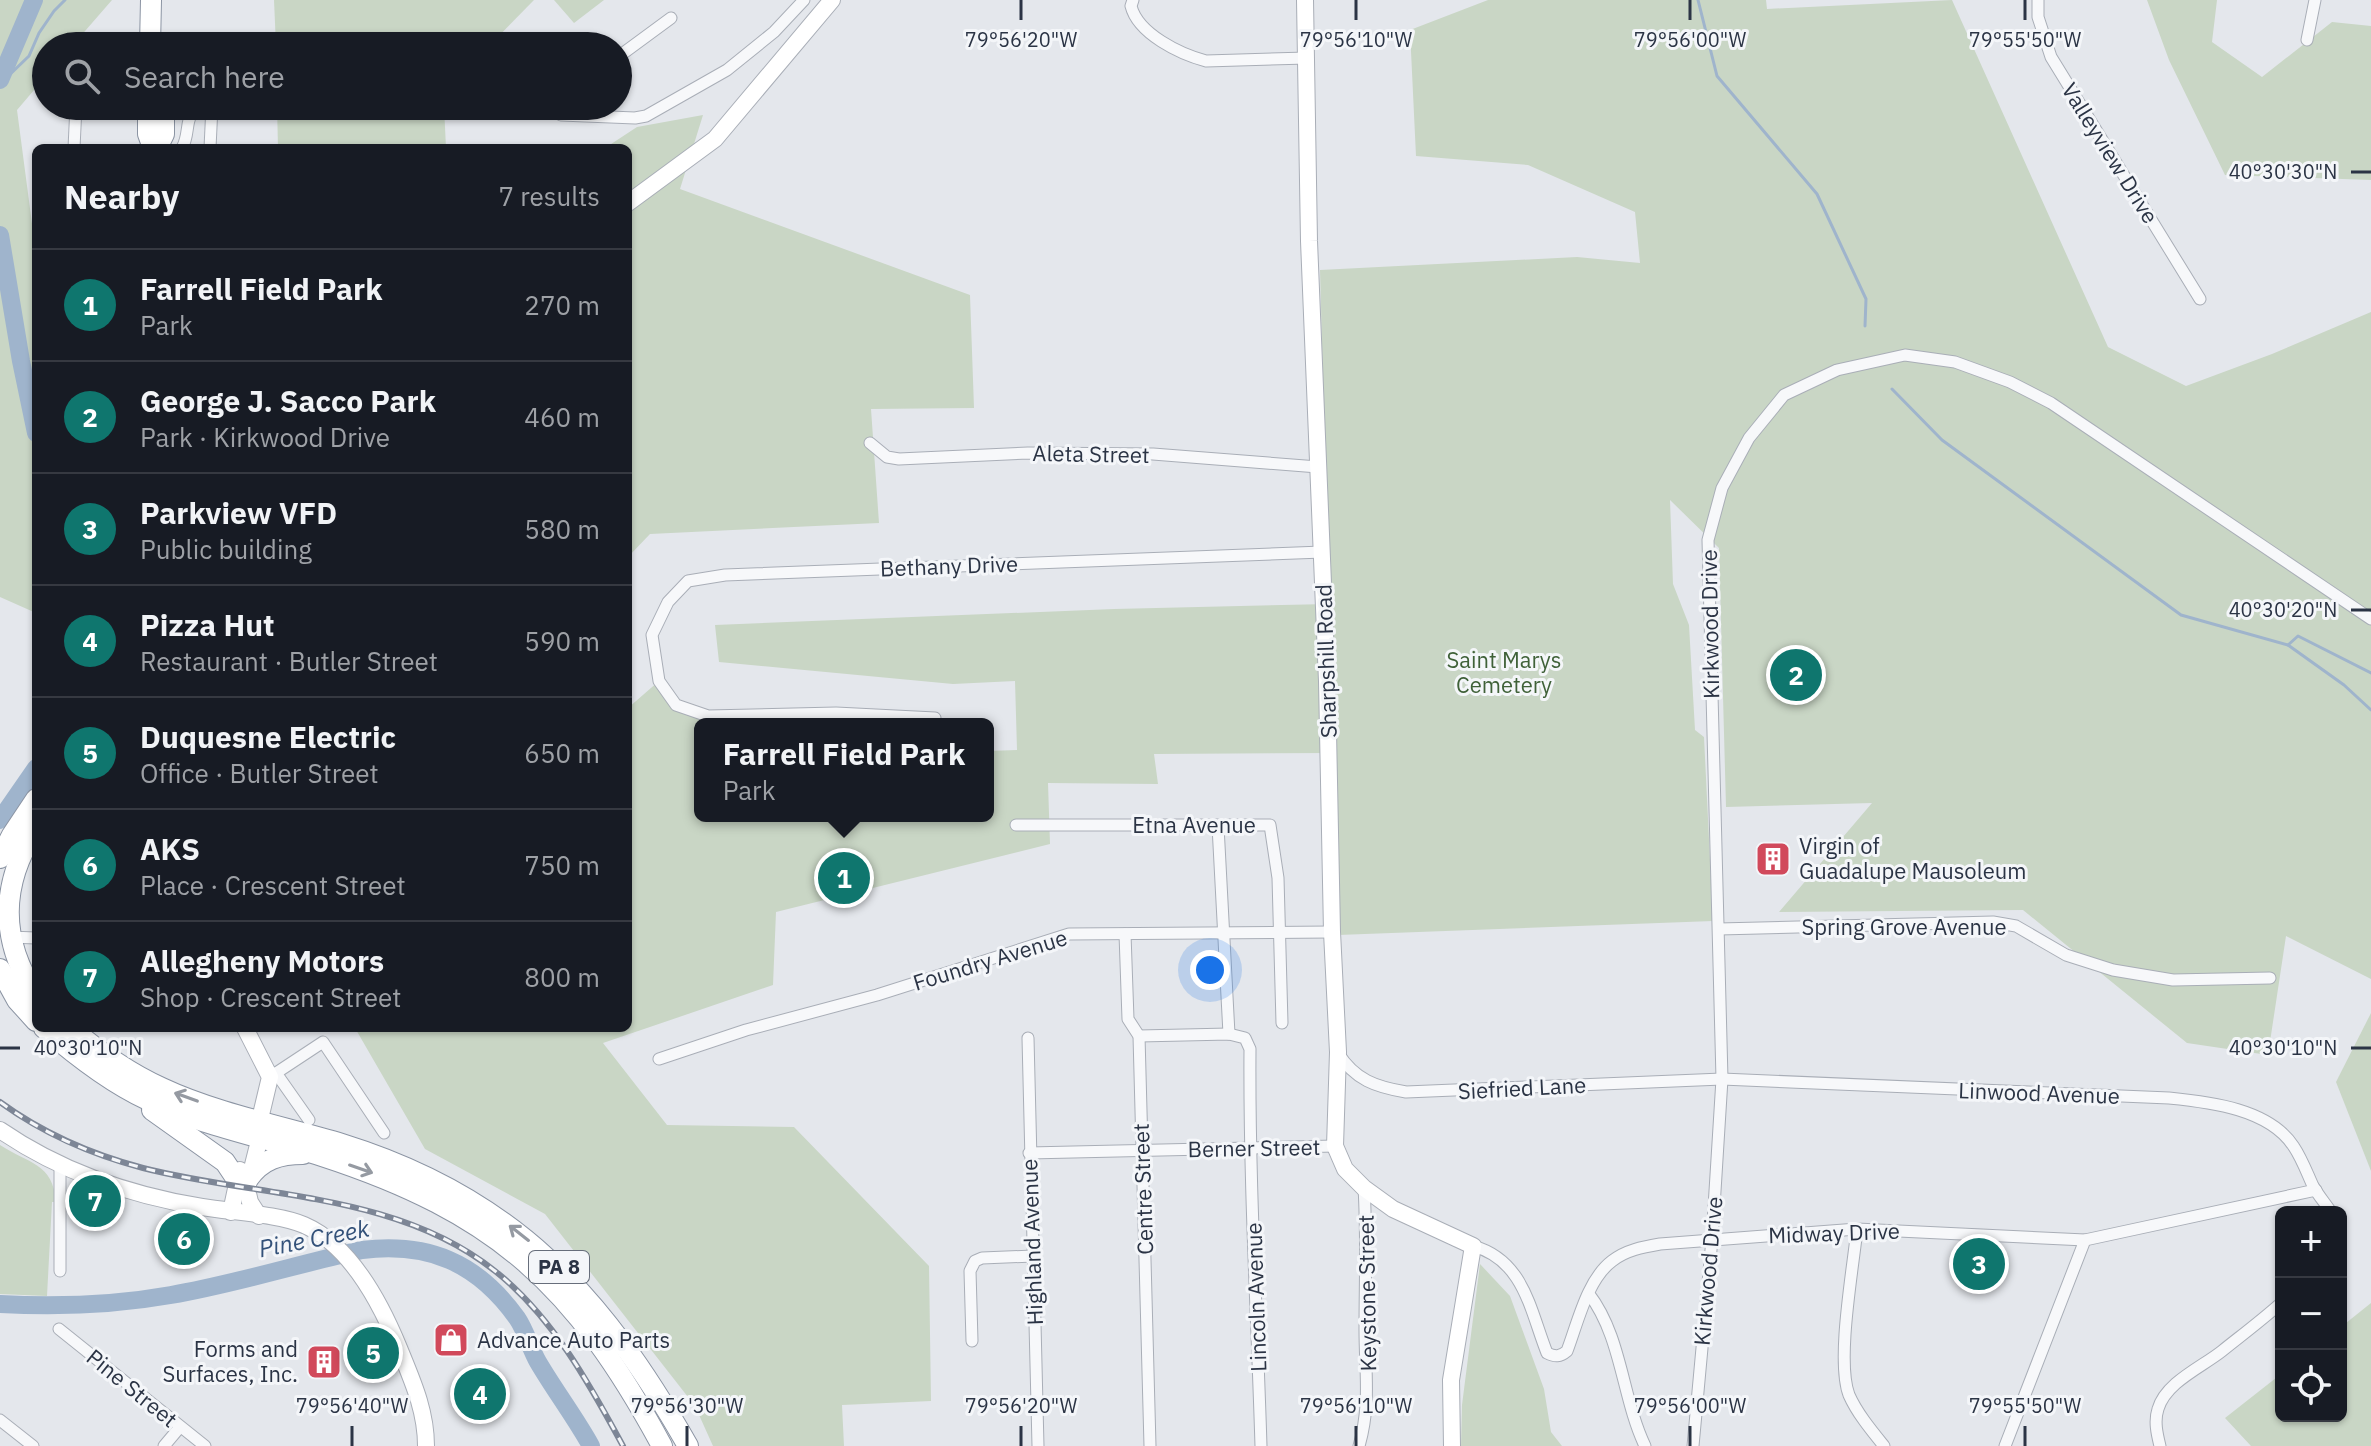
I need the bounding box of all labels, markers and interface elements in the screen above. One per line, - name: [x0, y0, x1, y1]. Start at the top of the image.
- text: 79°56'20"W: [965, 26, 1078, 53]
- text: 79°56'10"W: [1300, 26, 1413, 53]
- text: 79°56'00"W: [1634, 26, 1747, 53]
- text: 79°55'50"W: [1969, 26, 2082, 53]
- search box: [32, 32, 632, 120]
- icon: search: [60, 54, 104, 98]
- text: Search here: [124, 57, 285, 96]
- street label: Valleyview Drive: [2056, 77, 2165, 229]
- text: 40°30'30"N: [2229, 158, 2337, 185]
- text: Nearby: [64, 174, 179, 218]
- text: 7 results: [498, 179, 600, 213]
- text: Farrell Field Park: [140, 269, 383, 308]
- text: 1: [82, 288, 98, 322]
- text: 270 m: [524, 288, 600, 322]
- text: Park: [140, 308, 193, 342]
- text: George J. Sacco Park: [140, 381, 436, 420]
- text: 2: [82, 400, 98, 434]
- text: 460 m: [524, 400, 600, 434]
- text: Park · Kirkwood Drive: [140, 420, 390, 454]
- street label: Aleta Street: [1032, 438, 1150, 469]
- text: Parkview VFD: [140, 493, 337, 532]
- text: 3: [82, 512, 98, 546]
- text: 580 m: [524, 512, 600, 546]
- text: Public building: [140, 532, 312, 566]
- street label: Bethany Drive: [880, 549, 1018, 582]
- street label: Kirkwood Drive: [1694, 549, 1725, 699]
- street label: Sharpshill Road: [1308, 583, 1343, 739]
- text: 40°30'20"N: [2229, 596, 2337, 623]
- text: Pizza Hut: [140, 605, 275, 644]
- text: 4: [82, 624, 98, 658]
- text: 590 m: [524, 624, 600, 658]
- text: Restaurant · Butler Street: [140, 644, 438, 678]
- park label: Saint Marys Cemetery: [1447, 645, 1561, 699]
- pin: 2: [1770, 645, 1822, 705]
- text: Duquesne Electric: [140, 717, 396, 756]
- popup: [694, 718, 994, 822]
- text: Farrell Field Park: [723, 734, 965, 773]
- text: 5: [82, 736, 98, 770]
- text: 650 m: [524, 736, 600, 770]
- text: Office · Butler Street: [140, 756, 379, 790]
- text: Park: [723, 773, 775, 807]
- street label: Etna Avenue: [1132, 810, 1256, 839]
- text: AKS: [140, 829, 200, 868]
- place label: Virgin of Guadalupe Mausoleum: [1799, 831, 2026, 885]
- building icon: Virgin of Guadalupe Mausoleum: [1754, 840, 1792, 878]
- text: 6: [82, 848, 98, 882]
- text: 750 m: [524, 848, 600, 882]
- pin: 1: [818, 848, 870, 908]
- text: Place · Crescent Street: [140, 868, 406, 902]
- street label: Spring Grove Avenue: [1801, 912, 2007, 941]
- street label: Foundry Avenue: [909, 922, 1070, 997]
- text: Allegheny Motors: [140, 941, 384, 980]
- your location: [1190, 950, 1230, 990]
- text: 7: [82, 960, 98, 994]
- text: 800 m: [524, 960, 600, 994]
- text: Shop · Crescent Street: [140, 980, 401, 1014]
- text: 40°30'10"N: [34, 1034, 142, 1061]
- text: 40°30'10"N: [2229, 1034, 2337, 1061]
- street label: Siefried Lane: [1457, 1070, 1587, 1105]
- street label: Linwood Avenue: [1958, 1075, 2120, 1110]
- one-way arrow: [173, 1089, 198, 1104]
- street label: Centre Street: [1126, 1123, 1159, 1255]
- street label: Berner Street: [1187, 1132, 1321, 1163]
- street label: Highland Avenue: [1014, 1158, 1049, 1326]
- one-way arrow: [348, 1163, 373, 1178]
- pin: 7: [69, 1171, 121, 1231]
- street label: Kirkwood Drive: [1687, 1195, 1728, 1347]
- map controls: [2275, 1206, 2347, 1422]
- button: +: [2275, 1206, 2347, 1278]
- pin: 6: [158, 1209, 210, 1269]
- water label: Pine Creek: [256, 1212, 372, 1264]
- street label: Keystone Street: [1351, 1214, 1382, 1372]
- street label: Midway Drive: [1768, 1216, 1900, 1249]
- street label: Lincoln Avenue: [1238, 1222, 1273, 1372]
- one-way arrow: [509, 1224, 530, 1242]
- pin: 3: [1953, 1234, 2005, 1294]
- road number: PA 8: [529, 1251, 589, 1283]
- button: −: [2275, 1278, 2347, 1350]
- shop icon: Advance Auto Parts: [432, 1321, 470, 1359]
- pin: 5: [347, 1323, 399, 1383]
- place label: Advance Auto Parts: [477, 1325, 670, 1354]
- place label: Forms and Surfaces, Inc.: [163, 1334, 298, 1388]
- street label: Pine Street: [81, 1342, 184, 1433]
- building icon: Forms and Surfaces, Inc.: [305, 1343, 343, 1381]
- button: locate: [2275, 1350, 2347, 1422]
- pin: 4: [454, 1364, 506, 1424]
- text: 79°56'40"W: [296, 1392, 409, 1419]
- text: 79°56'30"W: [631, 1392, 744, 1419]
- text: 79°56'20"W: [965, 1392, 1078, 1419]
- text: 79°56'10"W: [1300, 1392, 1413, 1419]
- text: 79°56'00"W: [1634, 1392, 1747, 1419]
- text: 79°55'50"W: [1969, 1392, 2082, 1419]

